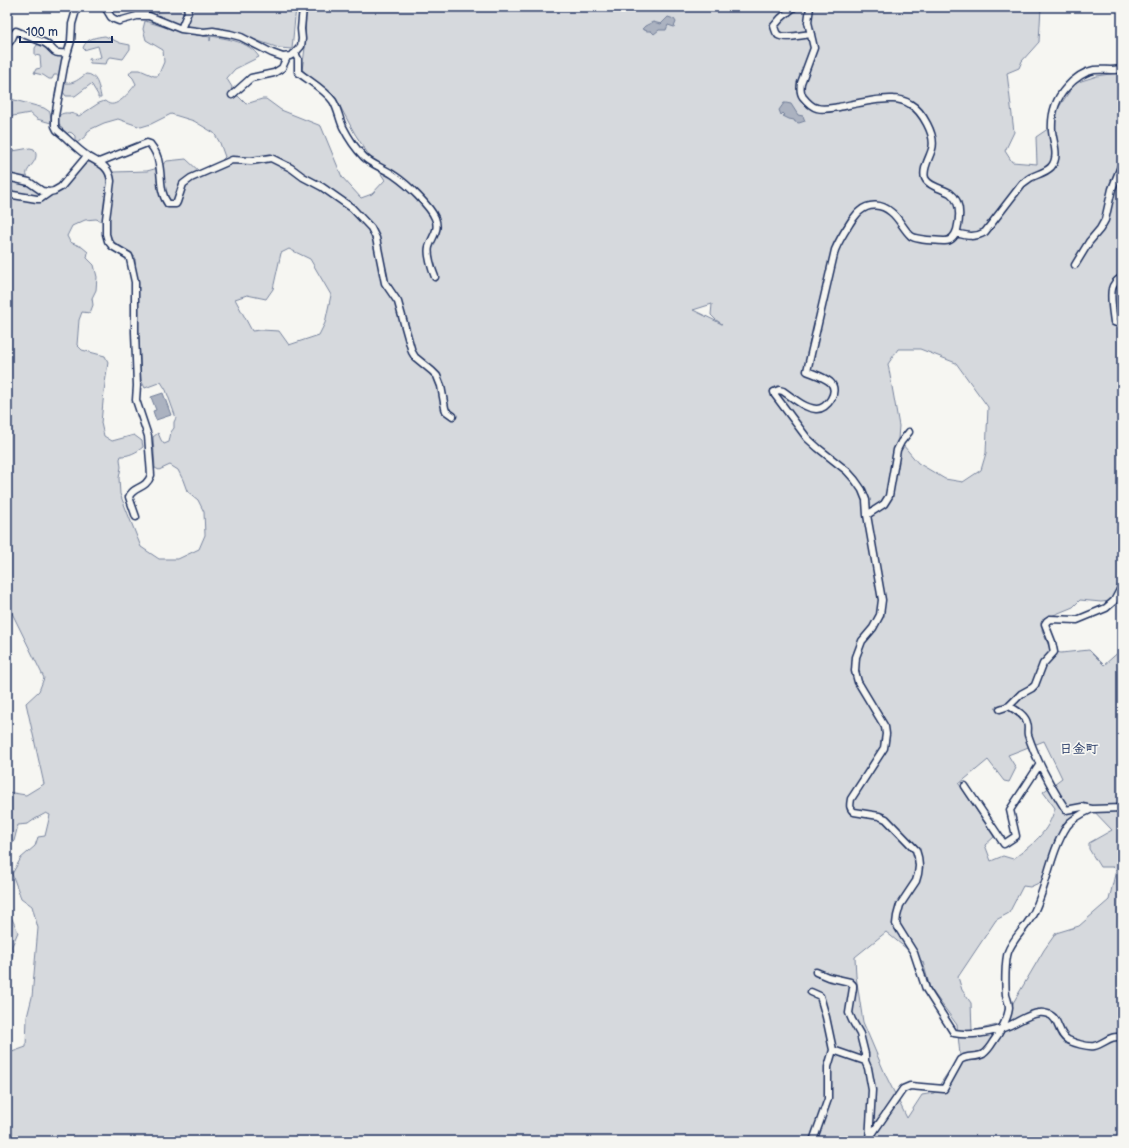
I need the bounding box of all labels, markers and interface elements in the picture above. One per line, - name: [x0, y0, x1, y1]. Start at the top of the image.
- scale bar: [20, 18, 112, 44]
- text: 100 m: [26, 25, 58, 40]
- district label: 日金町: [1059, 741, 1099, 757]

